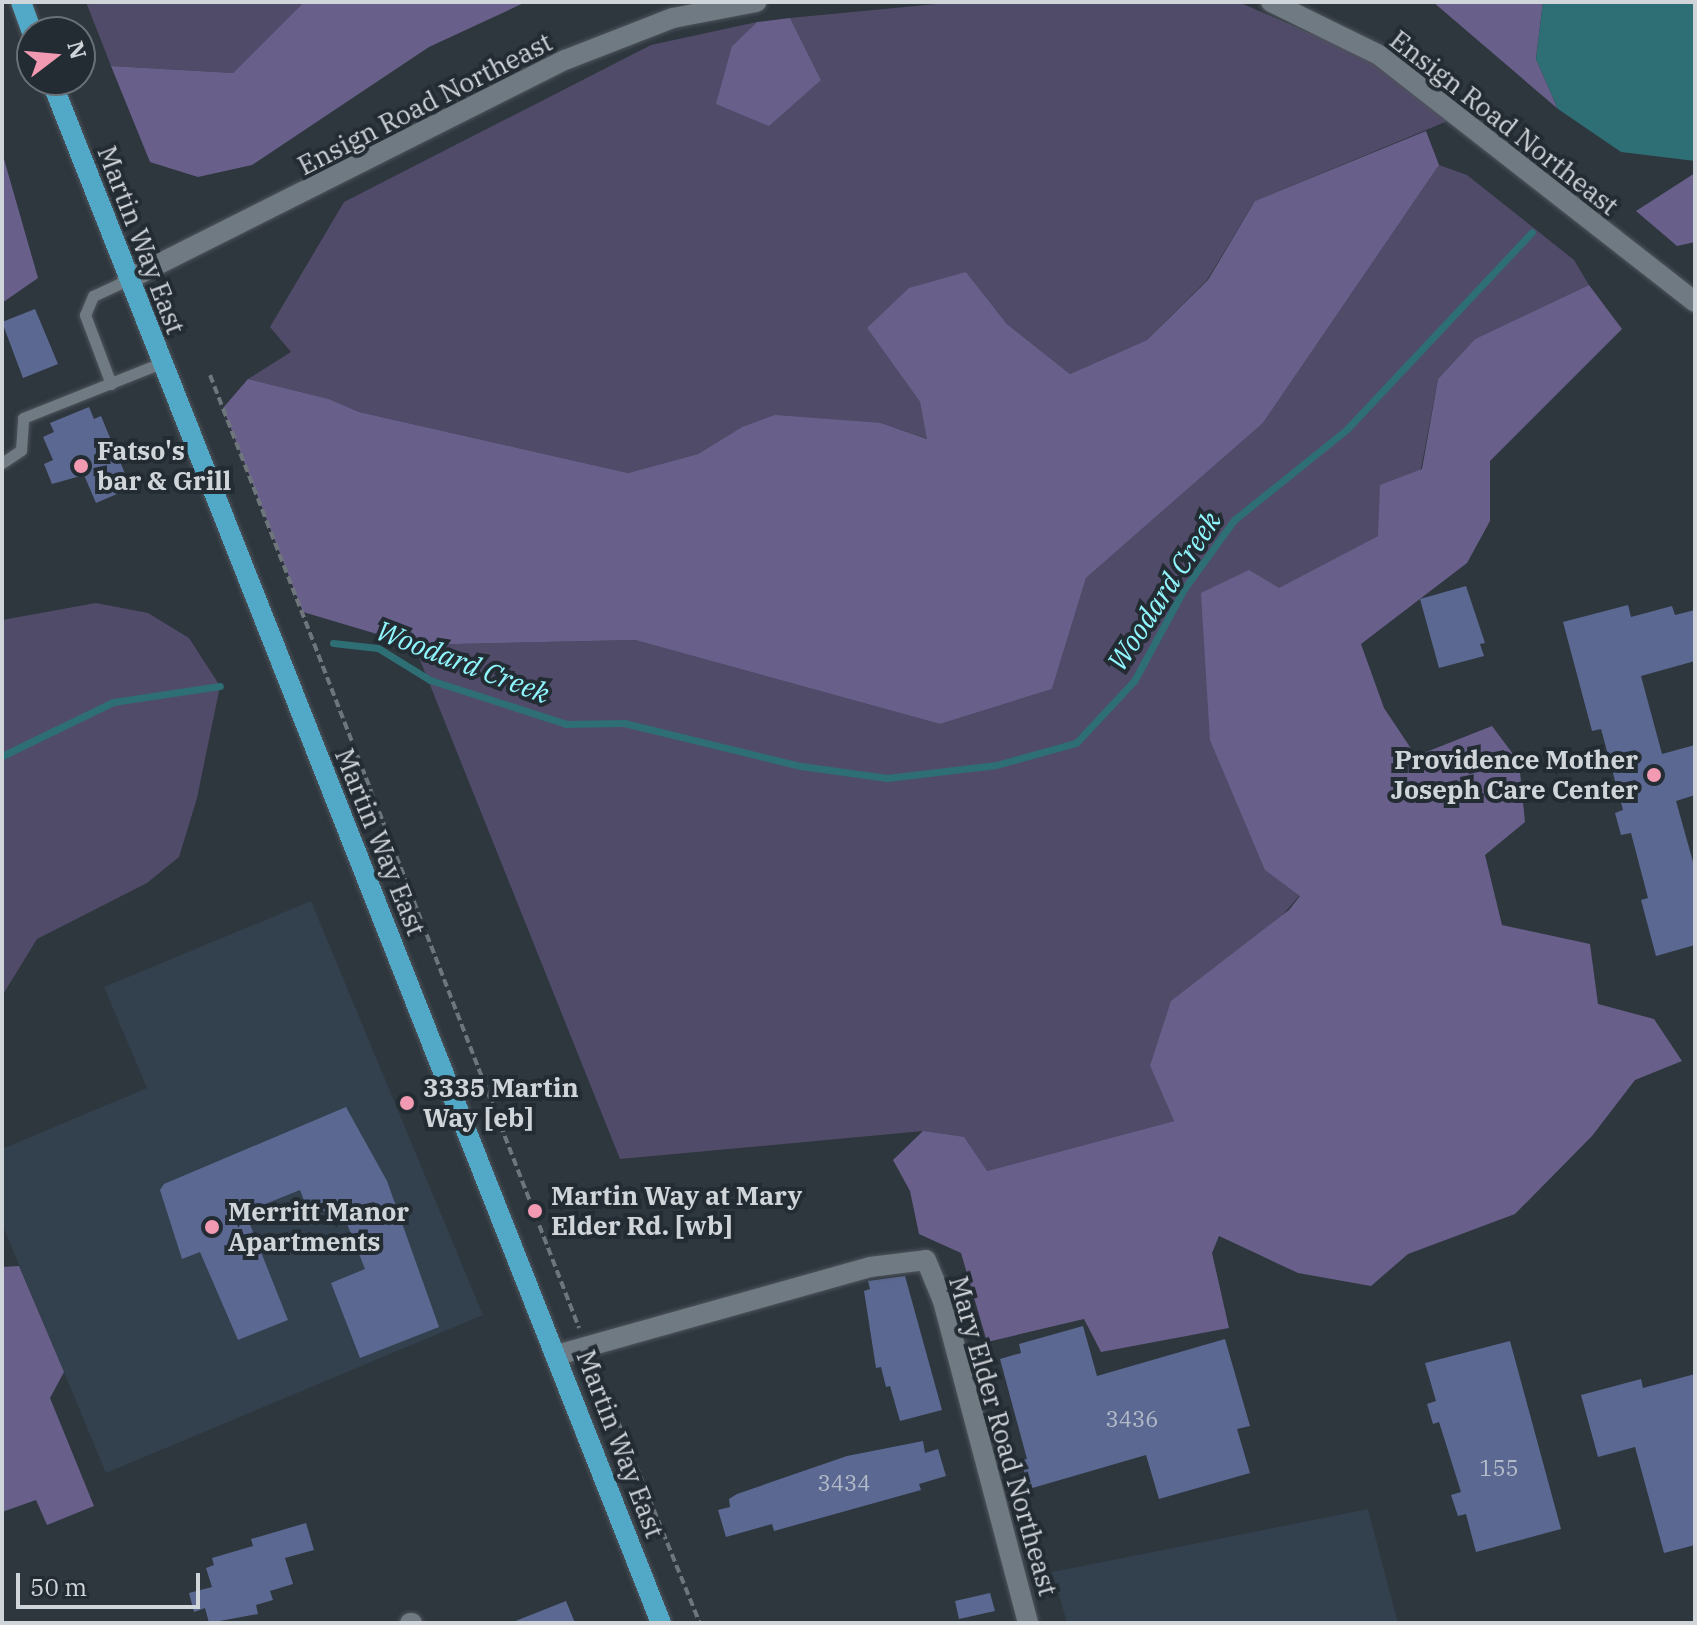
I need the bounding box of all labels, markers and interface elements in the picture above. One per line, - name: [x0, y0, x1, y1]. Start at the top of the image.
- north arrow: [16, 16, 96, 96]
- street label: Ensign Road Northeast: [1384, 24, 1624, 222]
- street label: Ensign Road Northeast: [293, 26, 557, 182]
- text: N: [61, 37, 94, 62]
- street label: Martin Way East: [91, 142, 191, 338]
- place label: Fatso's bar & Grill: [97, 435, 231, 496]
- marker: Fatso's bar & Grill: [72, 457, 90, 475]
- water label: Woodard Creek: [1100, 505, 1228, 677]
- water label: Woodard Creek: [372, 614, 554, 710]
- street label: Martin Way East: [328, 744, 432, 940]
- place label: Providence Mother Joseph Care Center: [1391, 744, 1638, 806]
- marker: Providence Mother Joseph Care Center: [1645, 766, 1663, 784]
- place label: 3335 Martin Way [eb]: [423, 1072, 579, 1134]
- marker: 3335 Martin Way [eb]: [398, 1094, 416, 1112]
- place label: Martin Way at Mary Elder Rd. [wb]: [551, 1180, 802, 1242]
- place label: Merritt Manor Apartments: [228, 1196, 409, 1258]
- marker: Martin Way at Mary Elder Rd. [wb]: [526, 1202, 544, 1220]
- marker: Merritt Manor Apartments: [203, 1218, 221, 1236]
- street label: Mary Elder Road Northeast: [942, 1273, 1064, 1599]
- street label: Martin Way East: [570, 1346, 670, 1542]
- house number: 3436: [1106, 1406, 1158, 1432]
- house number: 155: [1479, 1455, 1519, 1481]
- house number: 3434: [818, 1470, 870, 1496]
- scale bar: [20, 1557, 204, 1607]
- text: 50 m: [30, 1571, 87, 1603]

